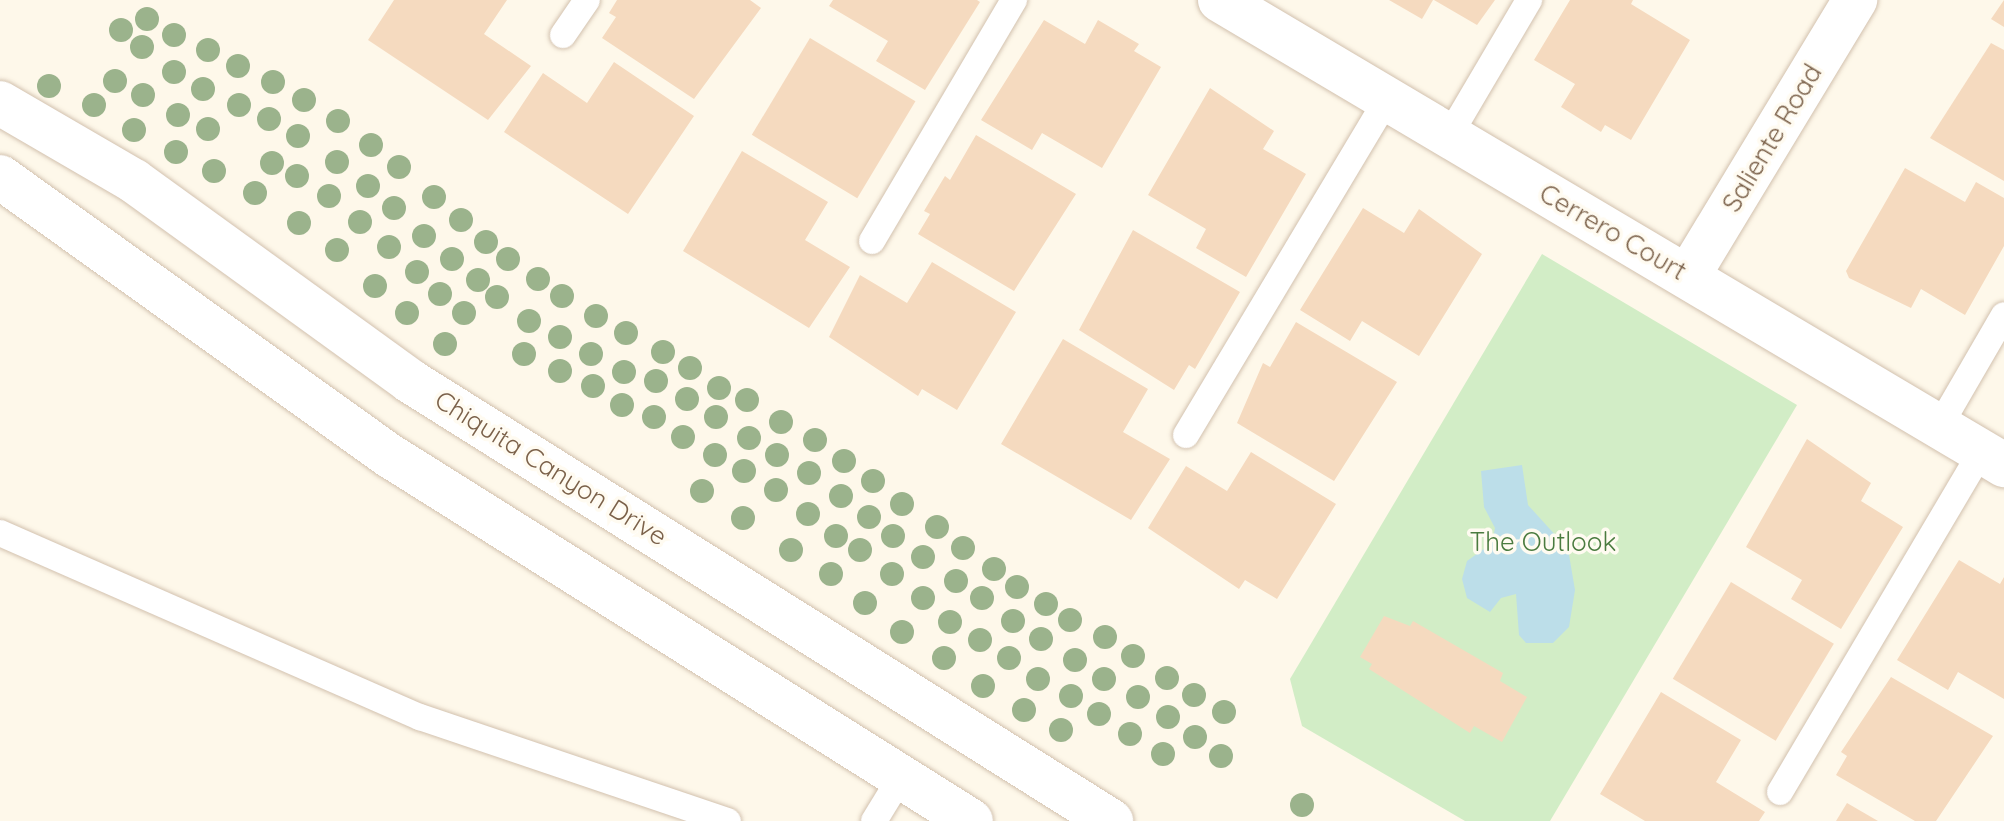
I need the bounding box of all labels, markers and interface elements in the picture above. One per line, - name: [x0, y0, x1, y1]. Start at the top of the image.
- street label: Saliente Road: [1716, 59, 1828, 217]
- street label: Cerrero Court: [1534, 177, 1692, 287]
- street label: Chiquita Canyon Drive: [429, 384, 673, 552]
- park label: The Outlook: [1470, 526, 1616, 558]

